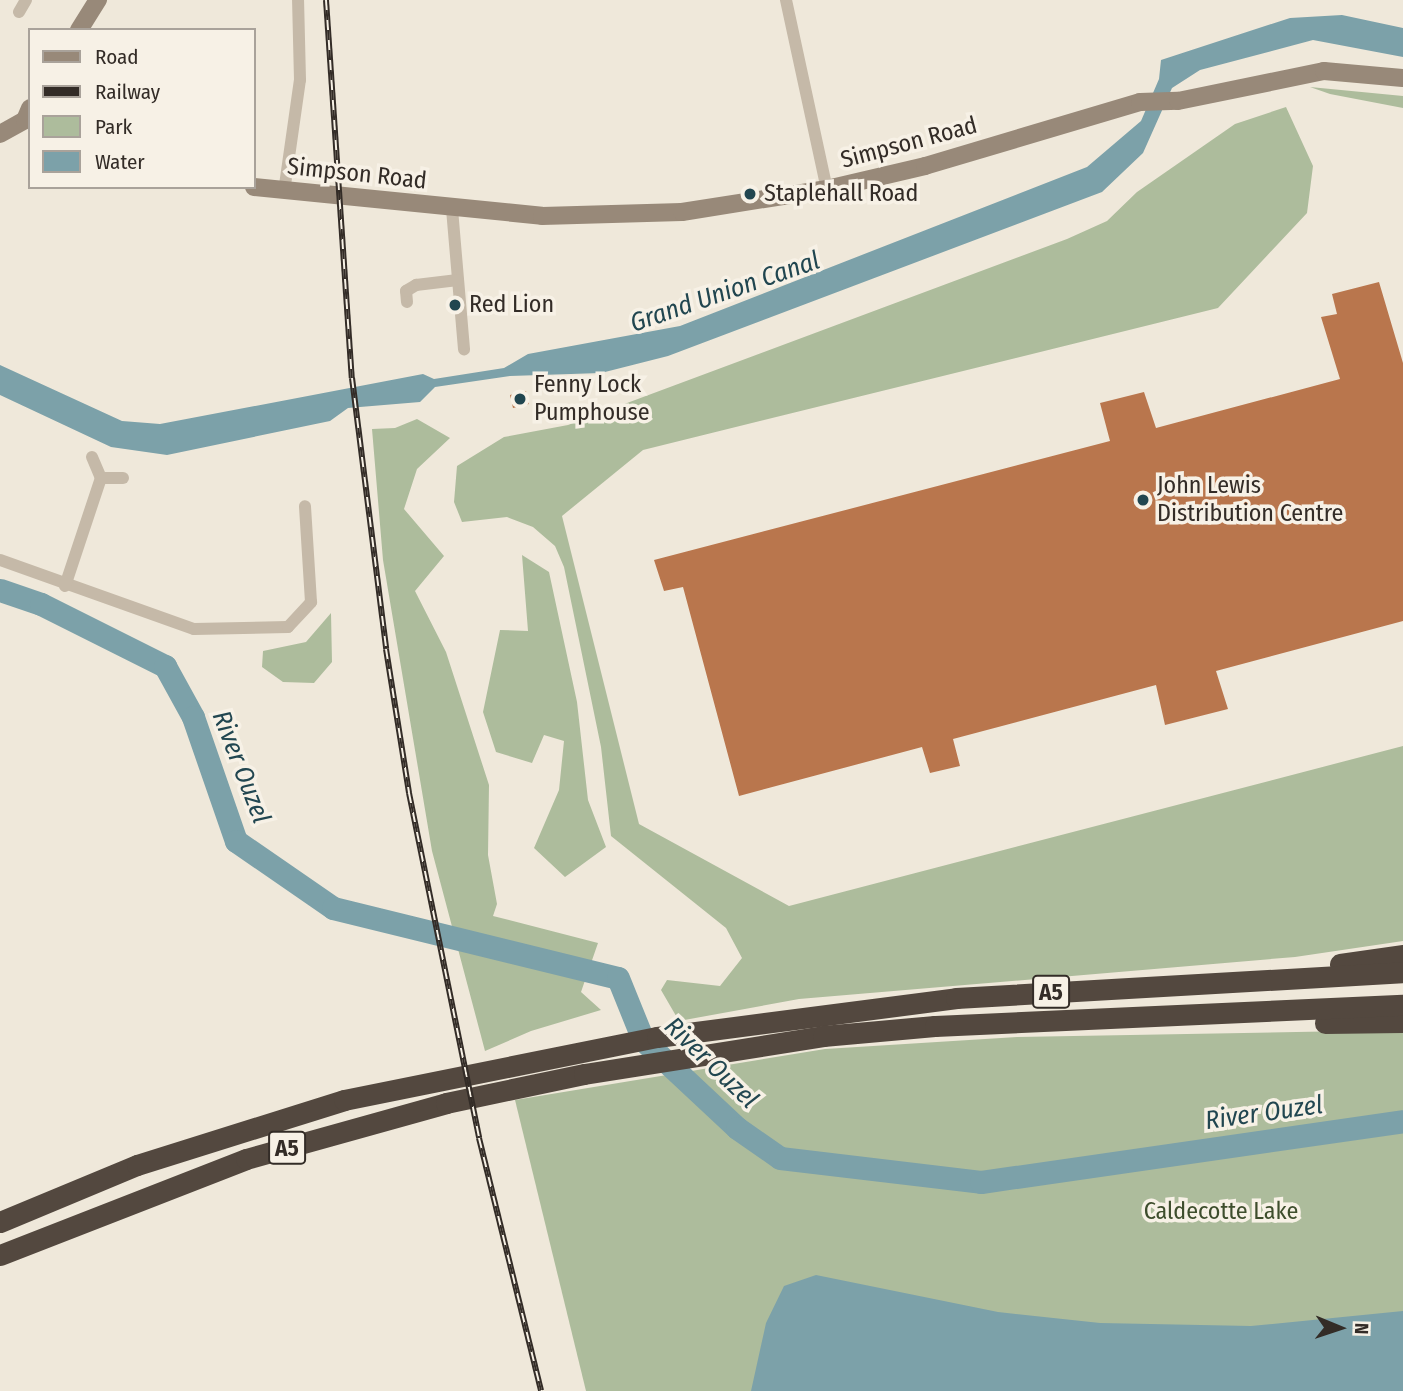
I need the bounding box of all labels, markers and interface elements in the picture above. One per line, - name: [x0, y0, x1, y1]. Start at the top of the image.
- legend: [28, 28, 256, 189]
- text: Road: [95, 44, 139, 70]
- text: Railway: [95, 79, 160, 105]
- street label: Simpson Road: [838, 111, 980, 175]
- text: Park: [95, 114, 132, 140]
- text: Water: [95, 149, 145, 175]
- street label: Simpson Road: [286, 152, 428, 196]
- place label: Staplehall Road: [764, 180, 918, 208]
- marker: Staplehall Road: [742, 186, 758, 202]
- water label: Grand Union Canal: [626, 245, 824, 339]
- place label: Red Lion: [469, 291, 554, 319]
- marker: Red Lion: [447, 297, 463, 313]
- place label: Fenny Lock Pumphouse: [534, 371, 650, 427]
- marker: Fenny Lock Pumphouse: [512, 391, 528, 407]
- place label: John Lewis Distribution Centre: [1157, 472, 1343, 528]
- marker: John Lewis Distribution Centre: [1135, 492, 1151, 508]
- water label: River Ouzel: [205, 706, 277, 828]
- road number: A5: [1032, 973, 1070, 1012]
- water label: River Ouzel: [658, 1011, 764, 1115]
- water label: River Ouzel: [1203, 1089, 1325, 1137]
- road number: A5: [268, 1128, 306, 1168]
- park label: Caldecotte Lake: [1144, 1198, 1298, 1226]
- north arrow: [1305, 1293, 1375, 1363]
- text: N: [1350, 1323, 1373, 1335]

